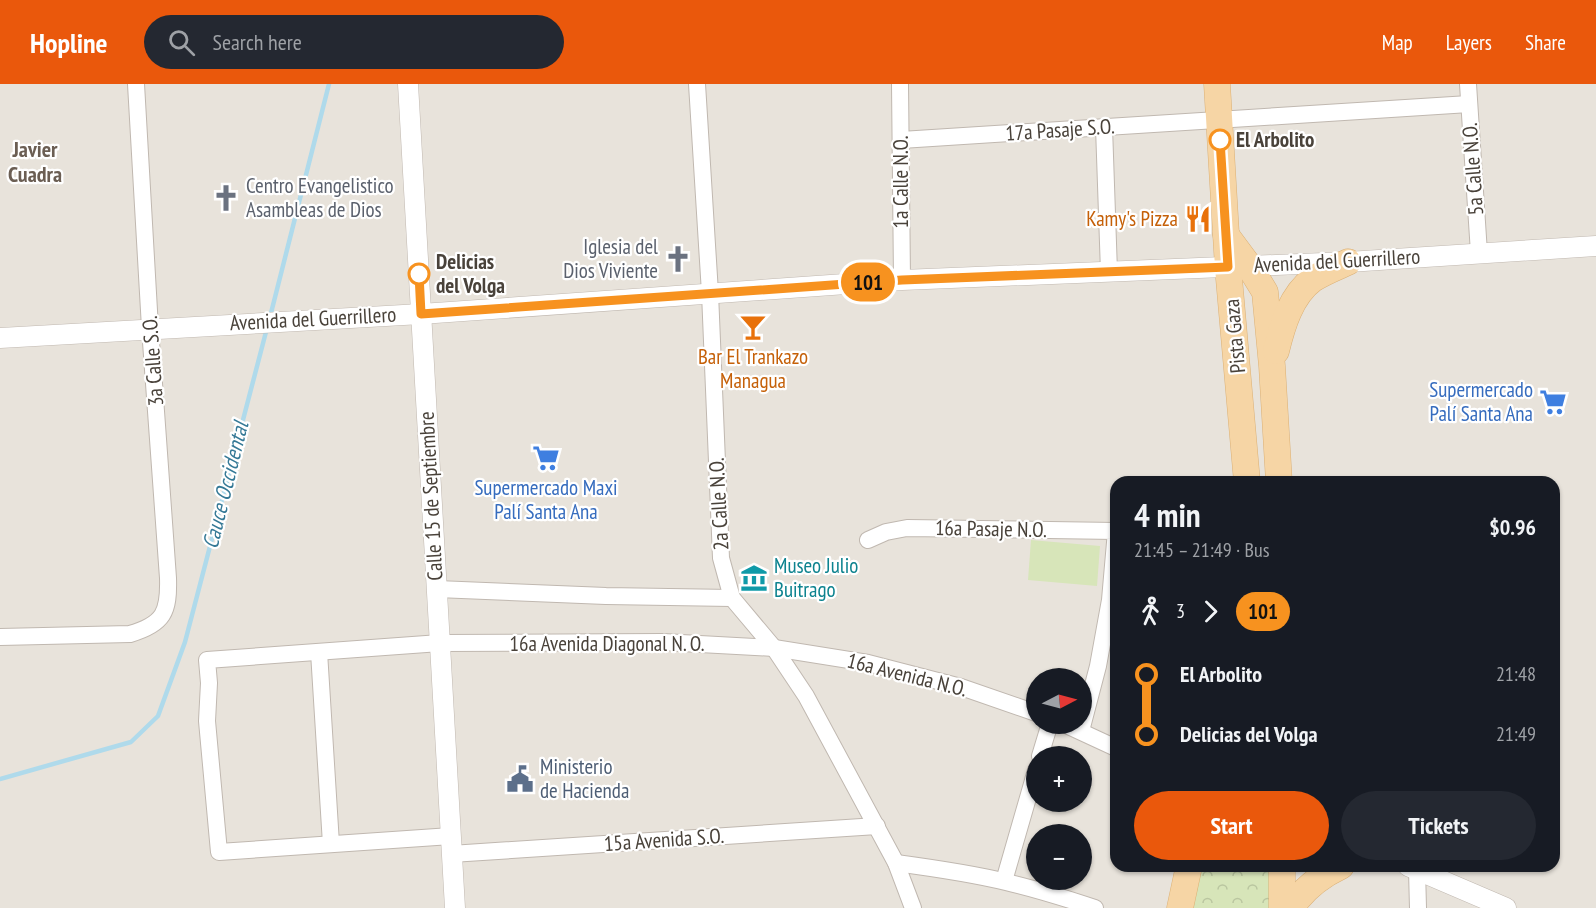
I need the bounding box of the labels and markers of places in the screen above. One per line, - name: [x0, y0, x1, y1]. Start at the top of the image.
- place label: El Arbolito: [1236, 126, 1314, 153]
- marker: El Arbolito: [1209, 129, 1231, 151]
- place label: Centro Evangelistico Asambleas de Dios: [246, 172, 394, 223]
- church icon: Centro Evangelistico Asambleas de Dios: [211, 183, 241, 213]
- restaurant icon: Kamy's Pizza: [1183, 204, 1213, 234]
- place label: Kamy's Pizza: [1086, 205, 1178, 232]
- place label: Iglesia del Dios Viviente: [563, 233, 658, 284]
- church icon: Iglesia del Dios Viviente: [663, 244, 693, 274]
- place label: Delicias del Volga: [436, 248, 505, 299]
- marker: Delicias del Volga: [408, 263, 430, 285]
- bar icon: Bar El Trankazo Managua: [738, 312, 768, 342]
- place label: Bar El Trankazo Managua: [698, 343, 808, 394]
- place label: Supermercado Palí Santa Ana: [1429, 376, 1533, 427]
- supermarket icon: Supermercado Palí Santa Ana: [1538, 387, 1568, 417]
- supermarket icon: Supermercado Maxi Palí Santa Ana: [531, 443, 561, 473]
- place label: Supermercado Maxi Palí Santa Ana: [474, 474, 618, 525]
- place label: Museo Julio Buitrago: [774, 552, 858, 603]
- museum icon: Museo Julio Buitrago: [739, 563, 769, 593]
- place label: Ministerio de Hacienda: [540, 753, 629, 804]
- public building icon: Ministerio de Hacienda: [505, 764, 535, 794]

